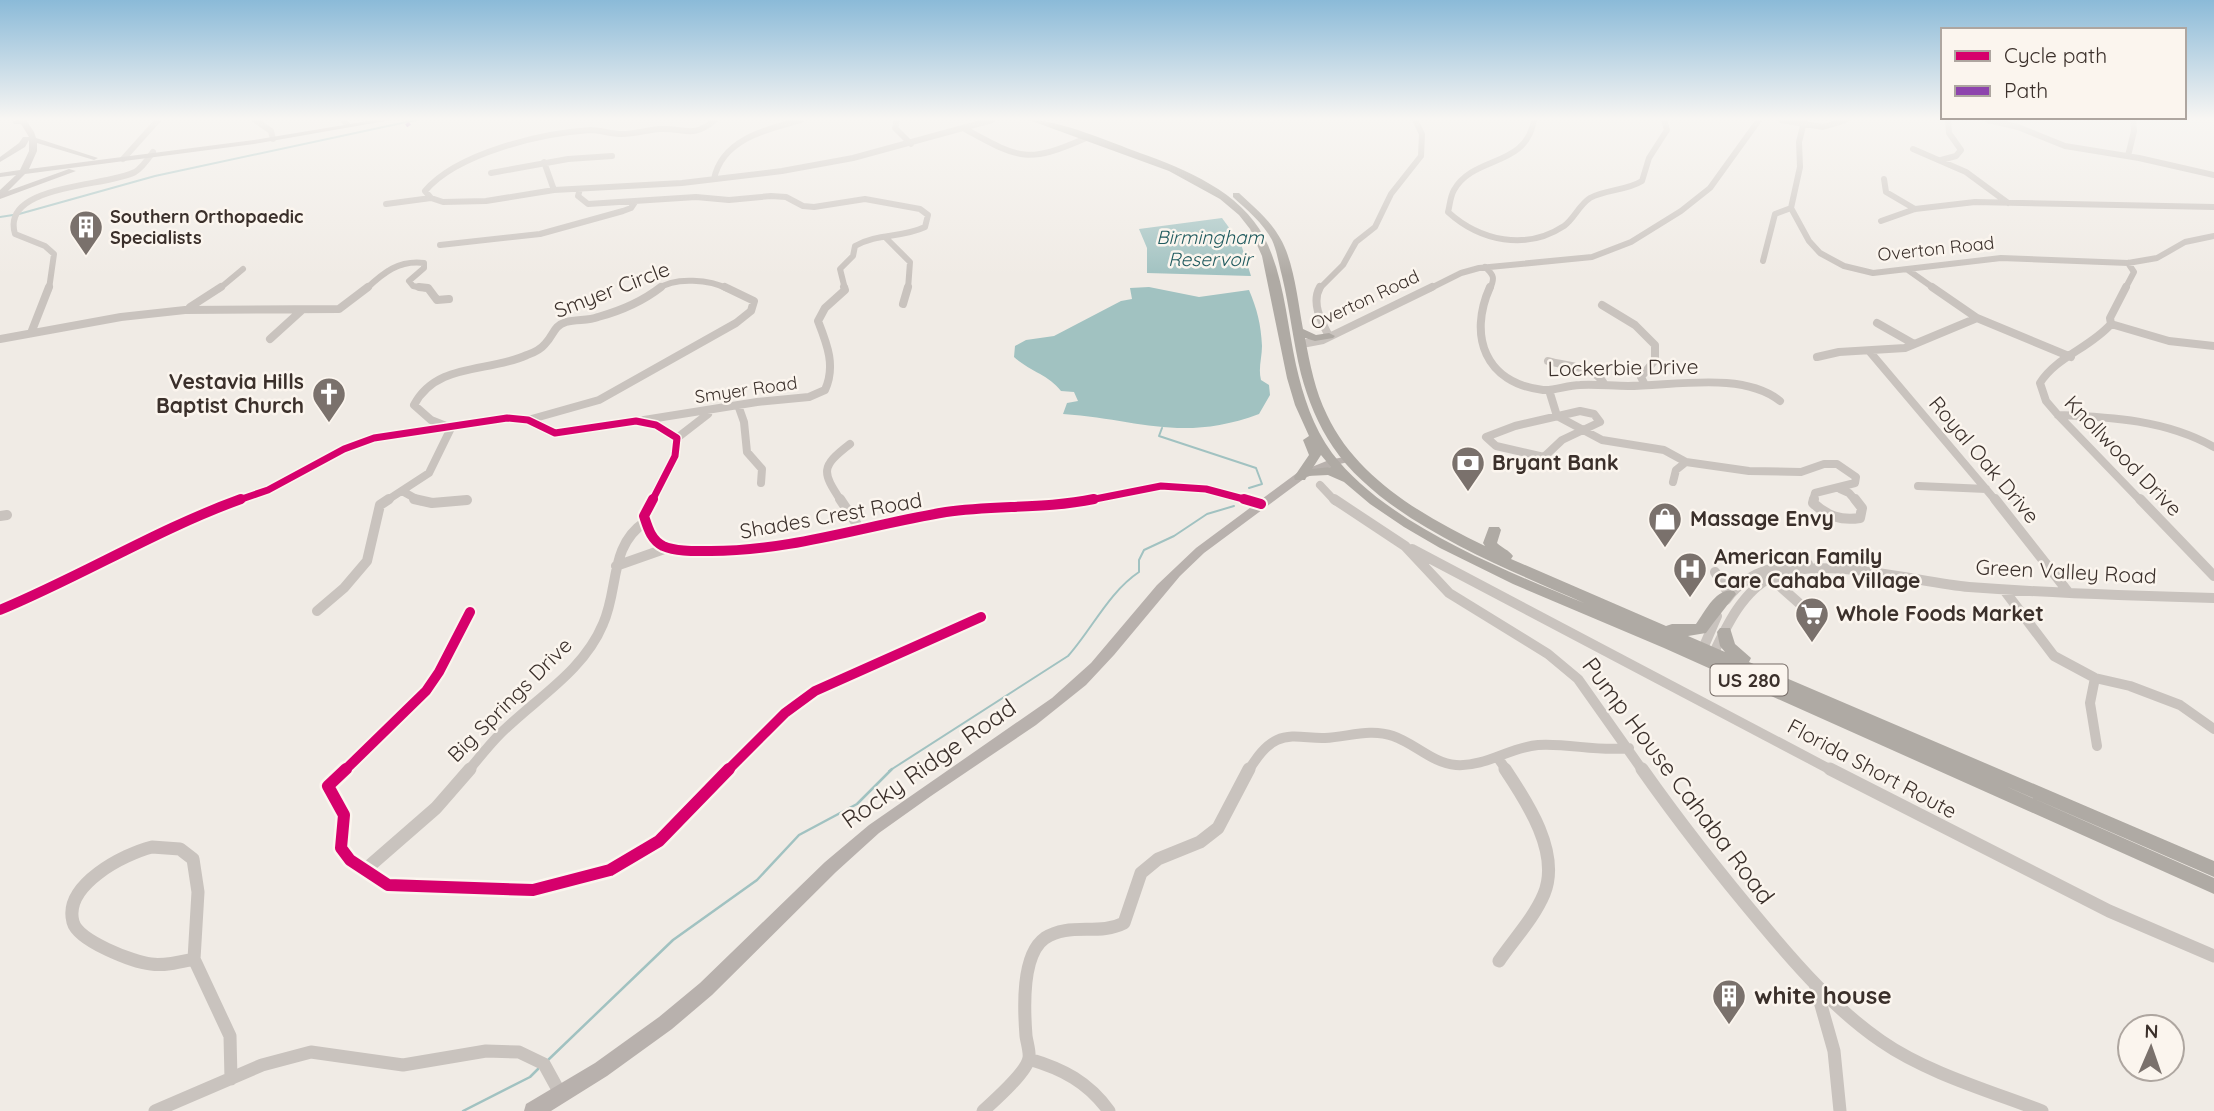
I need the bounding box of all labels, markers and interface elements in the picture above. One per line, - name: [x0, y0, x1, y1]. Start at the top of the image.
- legend: [1941, 28, 2186, 119]
- text: Cycle path: [2004, 42, 2107, 68]
- text: Path: [2004, 77, 2048, 103]
- place label: Southern Orthopaedic Specialists: [110, 205, 303, 249]
- building icon: Southern Orthopaedic Specialists: [67, 208, 105, 257]
- water label: Birmingham Reservoir: [1156, 225, 1264, 271]
- street label: Overton Road: [1876, 231, 1995, 266]
- street label: Smyer Circle: [550, 255, 673, 323]
- street label: Overton Road: [1307, 264, 1423, 335]
- street label: Lockerbie Drive: [1547, 353, 1699, 381]
- place label: Vestavia Hills Baptist Church: [156, 368, 304, 418]
- street label: Smyer Road: [693, 371, 799, 408]
- church icon: Vestavia Hills Baptist Church: [310, 375, 348, 424]
- street label: Knollwood Drive: [2059, 389, 2188, 521]
- street label: Royal Oak Drive: [1924, 390, 2046, 528]
- bank icon: Bryant Bank: [1449, 444, 1487, 493]
- place label: Bryant Bank: [1492, 449, 1619, 475]
- street label: Shades Crest Road: [738, 486, 924, 544]
- shop icon: Massage Envy: [1646, 500, 1684, 549]
- place label: Massage Envy: [1690, 505, 1834, 531]
- place label: American Family Care Cahaba Village: [1714, 543, 1920, 593]
- hospital icon: American Family Care Cahaba Village: [1671, 550, 1709, 599]
- street label: Green Valley Road: [1975, 553, 2157, 589]
- supermarket icon: Whole Foods Market: [1793, 595, 1831, 644]
- place label: Whole Foods Market: [1836, 600, 2044, 626]
- street label: Big Springs Drive: [442, 632, 577, 767]
- street label: Pump House Cahaba Road: [1576, 651, 1781, 910]
- road number: US 280: [1710, 664, 1788, 695]
- street label: Rocky Ridge Road: [836, 692, 1021, 834]
- street label: Florida Short Route: [1783, 713, 1961, 824]
- building icon: white house: [1710, 977, 1748, 1026]
- place label: white house: [1754, 980, 1892, 1010]
- north arrow: [2116, 1013, 2186, 1083]
- text: N: [2144, 1019, 2159, 1043]

